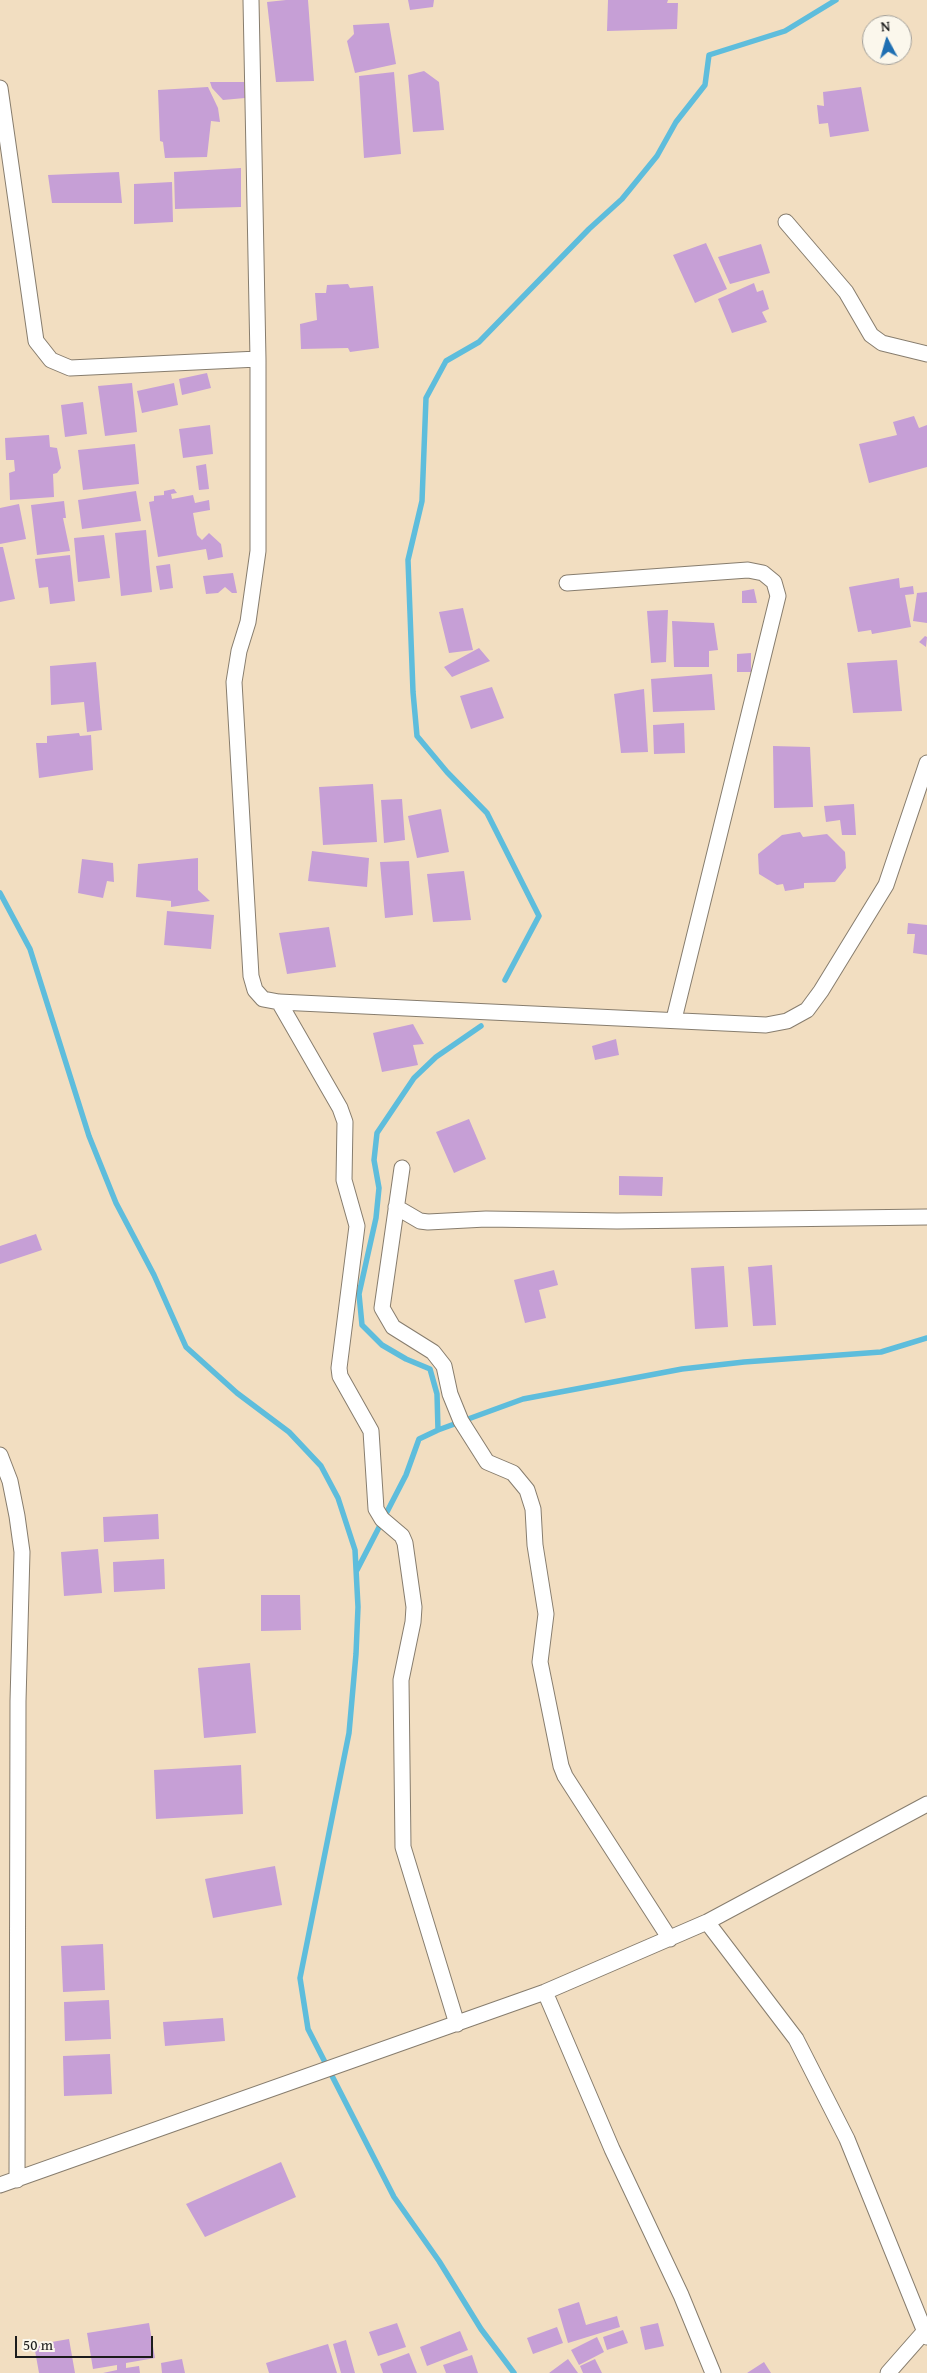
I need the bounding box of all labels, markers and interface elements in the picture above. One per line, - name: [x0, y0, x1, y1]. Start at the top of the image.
- north arrow: [862, 15, 912, 65]
- text: N: [880, 16, 891, 37]
- scale bar: [18, 2326, 155, 2358]
- text: 50 m: [23, 2334, 53, 2355]

